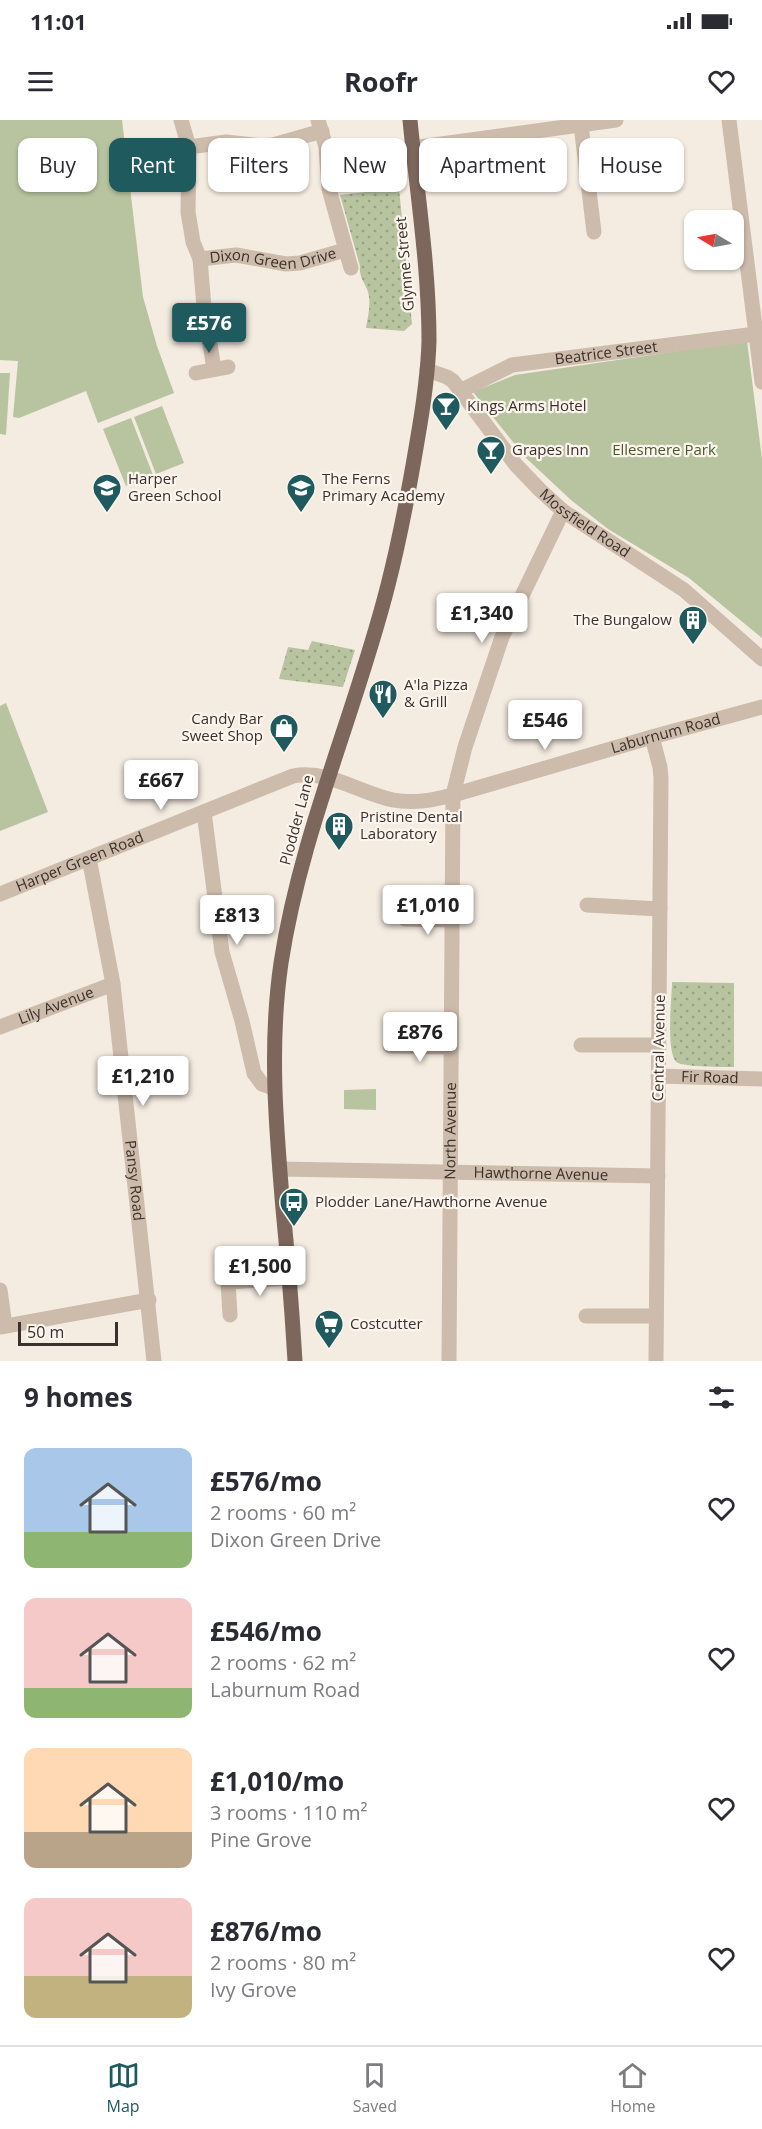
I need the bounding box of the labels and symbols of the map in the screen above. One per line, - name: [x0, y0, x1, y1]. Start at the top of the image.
- north arrow: [684, 210, 744, 270]
- street label: Glynne Street: [390, 216, 418, 312]
- street label: Dixon Green Drive: [208, 242, 338, 273]
- pin: £576: [173, 303, 245, 354]
- street label: Beatrice Street: [553, 336, 658, 368]
- bar icon: Kings Arms Hotel: [430, 390, 462, 432]
- place label: Kings Arms Hotel: [467, 395, 587, 415]
- bar icon: Grapes Inn: [475, 434, 507, 476]
- place label: Grapes Inn: [512, 439, 589, 459]
- park label: Ellesmere Park: [612, 439, 716, 459]
- place label: Harper Green School: [128, 468, 221, 505]
- place label: The Ferns Primary Academy: [322, 468, 445, 505]
- school or university icon: Harper Green School: [91, 472, 123, 514]
- school or university icon: The Ferns Primary Academy: [285, 472, 317, 514]
- street label: Mossfield Road: [536, 484, 635, 561]
- pin: £1,340: [433, 593, 531, 644]
- building icon: The Bungalow: [677, 604, 709, 646]
- place label: The Bungalow: [573, 609, 672, 629]
- place label: A'la Pizza & Grill: [404, 674, 468, 711]
- restaurant icon: A'la Pizza & Grill: [367, 678, 399, 720]
- pin: £546: [509, 700, 581, 751]
- place label: Candy Bar Sweet Shop: [181, 708, 263, 745]
- street label: Laburnum Road: [608, 708, 722, 757]
- shop icon: Candy Bar Sweet Shop: [268, 712, 300, 754]
- pin: £667: [125, 760, 197, 811]
- street label: Plodder Lane: [274, 773, 318, 867]
- place label: Pristine Dental Laboratory: [360, 806, 463, 843]
- building icon: Pristine Dental Laboratory: [323, 810, 355, 852]
- street label: Harper Green Road: [13, 826, 146, 896]
- pin: £1,010: [379, 885, 477, 936]
- pin: £813: [201, 895, 273, 946]
- street label: Lily Avenue: [15, 981, 96, 1028]
- street label: Central Avenue: [647, 994, 669, 1102]
- pin: £876: [384, 1012, 456, 1063]
- pin: £1,210: [94, 1056, 192, 1107]
- street label: Fir Road: [681, 1066, 739, 1087]
- street label: North Avenue: [439, 1082, 460, 1180]
- street label: Pansy Road: [121, 1139, 150, 1222]
- street label: Hawthorne Avenue: [474, 1162, 608, 1184]
- bus stop icon: Plodder Lane/Hawthorne Avenue: [278, 1186, 310, 1228]
- place label: Plodder Lane/Hawthorne Avenue: [315, 1191, 547, 1211]
- pin: £1,500: [211, 1246, 309, 1297]
- supermarket icon: Costcutter: [313, 1308, 345, 1350]
- place label: Costcutter: [350, 1313, 423, 1333]
- scale bar: [18, 1319, 118, 1346]

